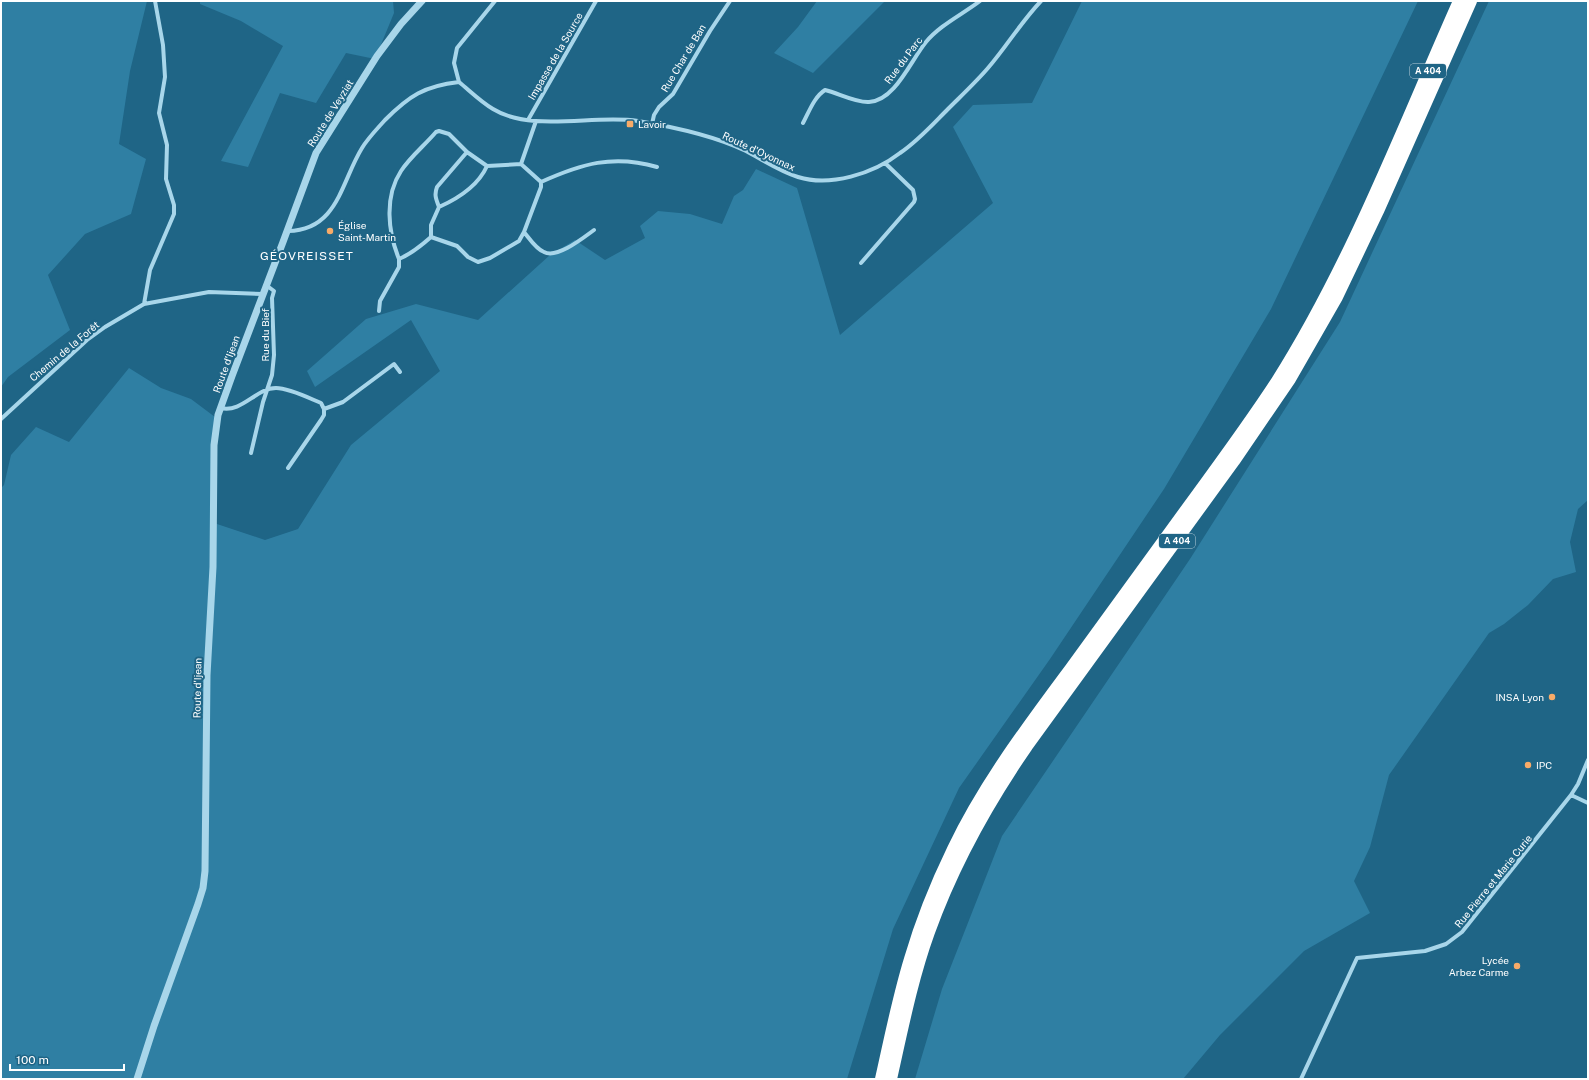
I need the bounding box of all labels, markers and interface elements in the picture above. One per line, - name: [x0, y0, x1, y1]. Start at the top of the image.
- street label: Impasse de la Source: [525, 10, 585, 102]
- street label: Rue Char de Ban: [658, 22, 708, 94]
- street label: Rue du Parc: [881, 34, 925, 86]
- road number: A 404: [1410, 64, 1446, 78]
- street label: Route de Veyziat: [304, 77, 356, 149]
- place label: Lavoir: [638, 118, 666, 130]
- marker: Lavoir: [625, 119, 635, 129]
- street label: Route d'Oyonnax: [721, 129, 798, 173]
- place label: Église Saint-Martin: [338, 219, 396, 243]
- marker: Église Saint-Martin: [325, 226, 335, 236]
- district label: GÉOVREISSET: [260, 249, 354, 263]
- street label: Rue du Bief: [259, 308, 271, 362]
- street label: Chemin de la Forêt: [27, 318, 101, 384]
- street label: Route d'Ijean: [210, 333, 242, 394]
- road number: A 404: [1159, 534, 1195, 548]
- street label: Route d'Ijean: [190, 657, 204, 718]
- place label: INSA Lyon: [1496, 691, 1544, 703]
- marker: INSA Lyon: [1547, 692, 1557, 702]
- place label: IPC: [1536, 759, 1552, 771]
- marker: IPC: [1523, 760, 1533, 770]
- street label: Rue Pierre et Marie Curie: [1452, 832, 1534, 930]
- place label: Lycée Arbez Carme: [1449, 954, 1509, 978]
- marker: Lycée Arbez Carme: [1512, 961, 1522, 971]
- scale bar: [10, 1046, 124, 1072]
- text: 100 m: [16, 1053, 49, 1067]

